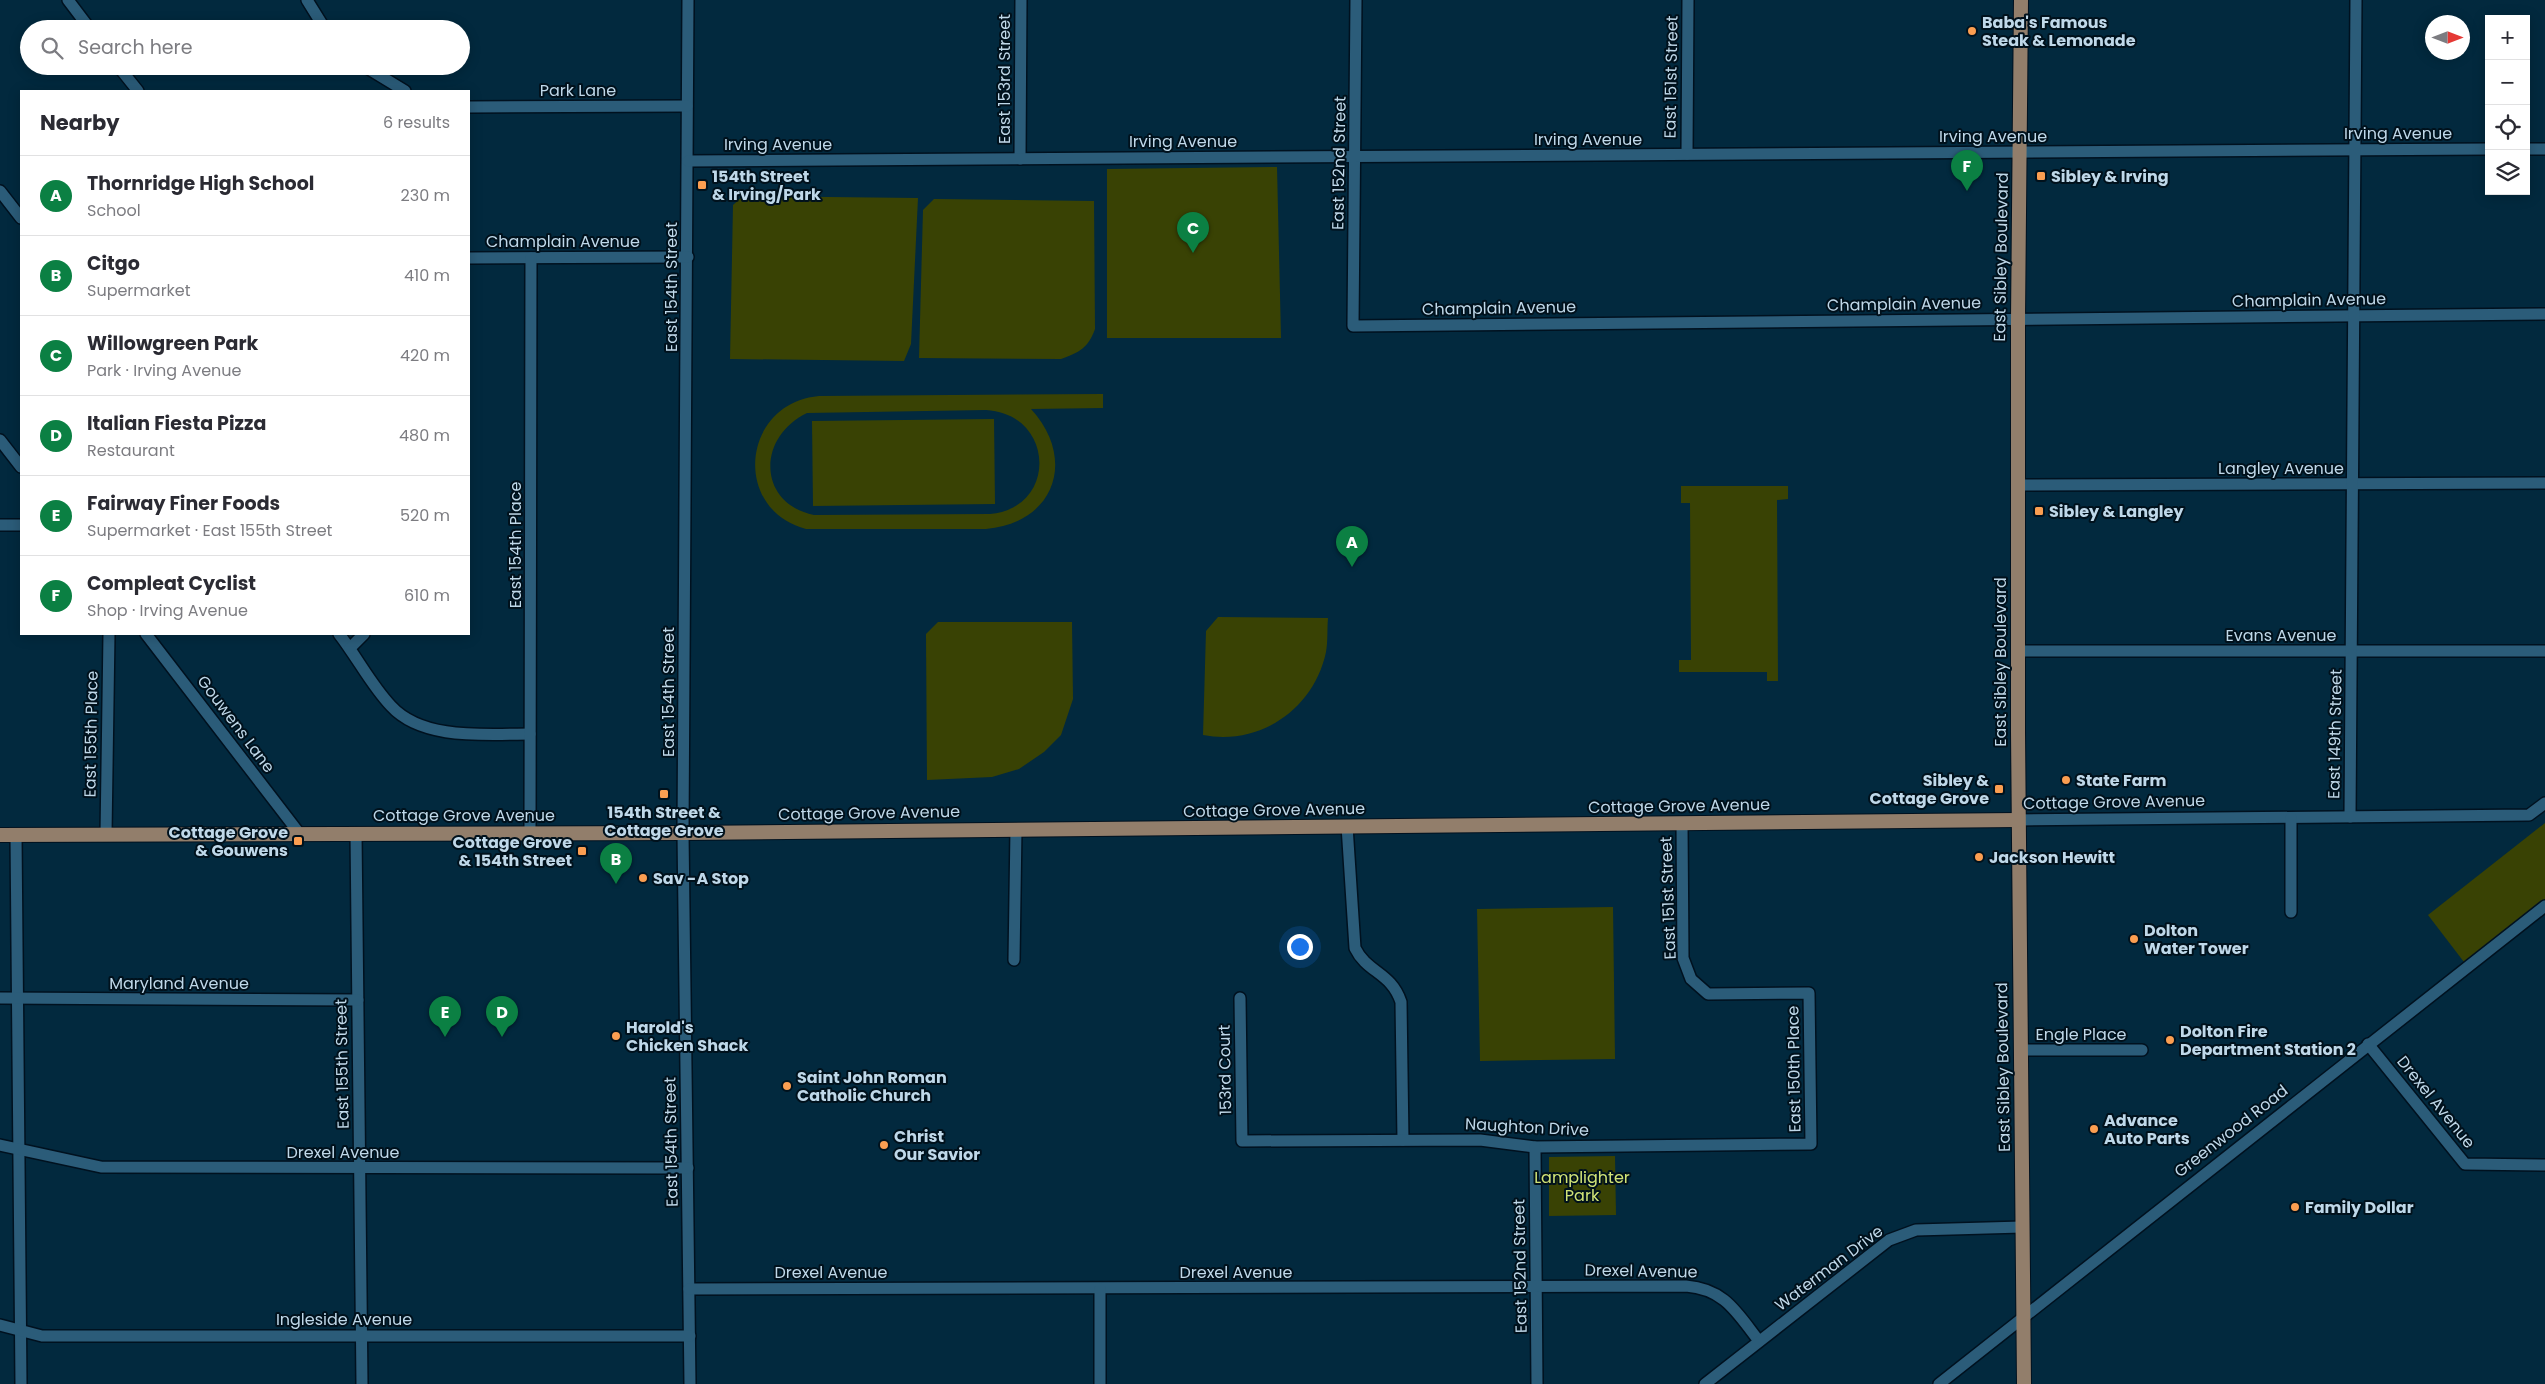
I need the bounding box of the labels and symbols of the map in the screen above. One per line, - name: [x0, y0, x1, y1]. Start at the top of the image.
- place label: Baba's Famous Steak & Lemonade: [1982, 11, 2136, 52]
- street label: East 153rd Street: [993, 14, 1016, 144]
- street label: East 151st Street: [1658, 15, 1684, 139]
- north arrow: [2425, 15, 2470, 60]
- marker: Baba's Famous Steak & Lemonade: [1966, 25, 1978, 37]
- street label: Park Lane: [540, 79, 616, 102]
- street label: East 152nd Street: [1326, 96, 1352, 230]
- street label: Irving Avenue: [2344, 122, 2452, 145]
- street label: Irving Avenue: [1939, 125, 2047, 148]
- street label: Irving Avenue: [1534, 128, 1642, 151]
- street label: Irving Avenue: [1129, 130, 1237, 153]
- street label: Irving Avenue: [724, 133, 832, 156]
- pin: F: [1951, 150, 1983, 191]
- place label: 154th Street & Irving/Park: [712, 165, 821, 206]
- place label: Sibley & Irving: [2051, 165, 2169, 188]
- marker: Sibley & Irving: [2035, 170, 2047, 182]
- street label: East Sibley Boulevard: [1988, 172, 2014, 342]
- marker: 154th Street & Irving/Park: [696, 179, 708, 191]
- pin: C: [1177, 212, 1209, 253]
- street label: East 154th Street: [660, 222, 683, 352]
- street label: Champlain Avenue: [486, 230, 640, 253]
- street label: Champlain Avenue: [2232, 287, 2386, 313]
- street label: Champlain Avenue: [1827, 291, 1981, 317]
- street label: Champlain Avenue: [1422, 295, 1576, 321]
- street label: Langley Avenue: [2218, 457, 2344, 480]
- street label: East 154th Place: [504, 482, 527, 608]
- place label: Sibley & Langley: [2049, 500, 2184, 523]
- marker: Sibley & Langley: [2033, 505, 2045, 517]
- pin: A: [1336, 526, 1368, 567]
- street label: East Sibley Boulevard: [1989, 577, 2012, 747]
- street label: Evans Avenue: [2226, 624, 2337, 647]
- street label: East 154th Street: [657, 627, 680, 757]
- street label: East 149th Street: [2322, 669, 2348, 799]
- street label: East 155th Place: [78, 670, 104, 798]
- street label: Gouwens Lane: [192, 670, 280, 778]
- place label: Sibley & Cottage Grove: [1870, 769, 1989, 810]
- place label: State Farm: [2076, 769, 2166, 792]
- marker: State Farm: [2060, 774, 2072, 786]
- marker: Sibley & Cottage Grove: [1993, 783, 2005, 795]
- marker: 154th Street & Cottage Grove: [658, 788, 670, 800]
- street label: Cottage Grove Avenue: [2023, 789, 2205, 815]
- street label: Cottage Grove Avenue: [1588, 793, 1770, 819]
- street label: Cottage Grove Avenue: [1183, 797, 1365, 823]
- street label: Cottage Grove Avenue: [778, 800, 960, 826]
- place label: 154th Street & Cottage Grove: [604, 801, 724, 842]
- street label: Cottage Grove Avenue: [373, 804, 555, 827]
- place label: Cottage Grove & Gouwens: [169, 821, 288, 862]
- place label: Cottage Grove & 154th Street: [453, 831, 572, 872]
- marker: Cottage Grove & Gouwens: [292, 835, 304, 847]
- street label: East 151st Street: [1654, 836, 1682, 960]
- pin: B: [600, 843, 632, 884]
- marker: Cottage Grove & 154th Street: [576, 845, 588, 857]
- place label: Jackson Hewitt: [1989, 846, 2115, 869]
- marker: Jackson Hewitt: [1973, 851, 1985, 863]
- place label: Sav -A Stop: [653, 867, 749, 890]
- marker: Sav -A Stop: [637, 872, 649, 884]
- place label: Dolton Water Tower: [2144, 919, 2249, 960]
- marker: Dolton Water Tower: [2128, 933, 2140, 945]
- your location: [1287, 934, 1313, 960]
- street label: Maryland Avenue: [109, 972, 249, 995]
- street label: East Sibley Boulevard: [1990, 982, 2016, 1152]
- pin: E: [429, 996, 461, 1037]
- pin: D: [486, 996, 518, 1037]
- street label: East 155th Street: [329, 999, 355, 1129]
- street label: East 150th Place: [1781, 1005, 1807, 1133]
- place label: Harold's Chicken Shack: [626, 1016, 748, 1057]
- place label: Dolton Fire Department Station 2: [2180, 1020, 2356, 1061]
- street label: Engle Place: [2035, 1023, 2127, 1046]
- street label: 153rd Court: [1213, 1024, 1237, 1115]
- marker: Harold's Chicken Shack: [610, 1030, 622, 1042]
- marker: Dolton Fire Department Station 2: [2164, 1034, 2176, 1046]
- street label: Drexel Avenue: [2391, 1051, 2481, 1153]
- place label: Saint John Roman Catholic Church: [797, 1066, 947, 1107]
- street label: East 154th Street: [658, 1077, 684, 1207]
- street label: Greenwood Road: [2169, 1079, 2293, 1183]
- marker: Saint John Roman Catholic Church: [781, 1080, 793, 1092]
- place label: Advance Auto Parts: [2104, 1109, 2190, 1150]
- street label: Naughton Drive: [1464, 1112, 1590, 1142]
- marker: Advance Auto Parts: [2088, 1123, 2100, 1135]
- place label: Christ Our Savior: [894, 1125, 980, 1166]
- marker: Christ Our Savior: [878, 1139, 890, 1151]
- street label: Drexel Avenue: [286, 1141, 400, 1164]
- park label: Lamplighter Park: [1534, 1166, 1630, 1207]
- place label: Family Dollar: [2305, 1196, 2414, 1219]
- street label: East 152nd Street: [1507, 1199, 1533, 1333]
- marker: Family Dollar: [2289, 1201, 2301, 1213]
- street label: Waterman Drive: [1770, 1220, 1888, 1316]
- street label: Drexel Avenue: [1584, 1259, 1698, 1283]
- street label: Drexel Avenue: [774, 1261, 888, 1284]
- street label: Drexel Avenue: [1179, 1261, 1293, 1284]
- street label: Ingleside Avenue: [276, 1308, 412, 1331]

